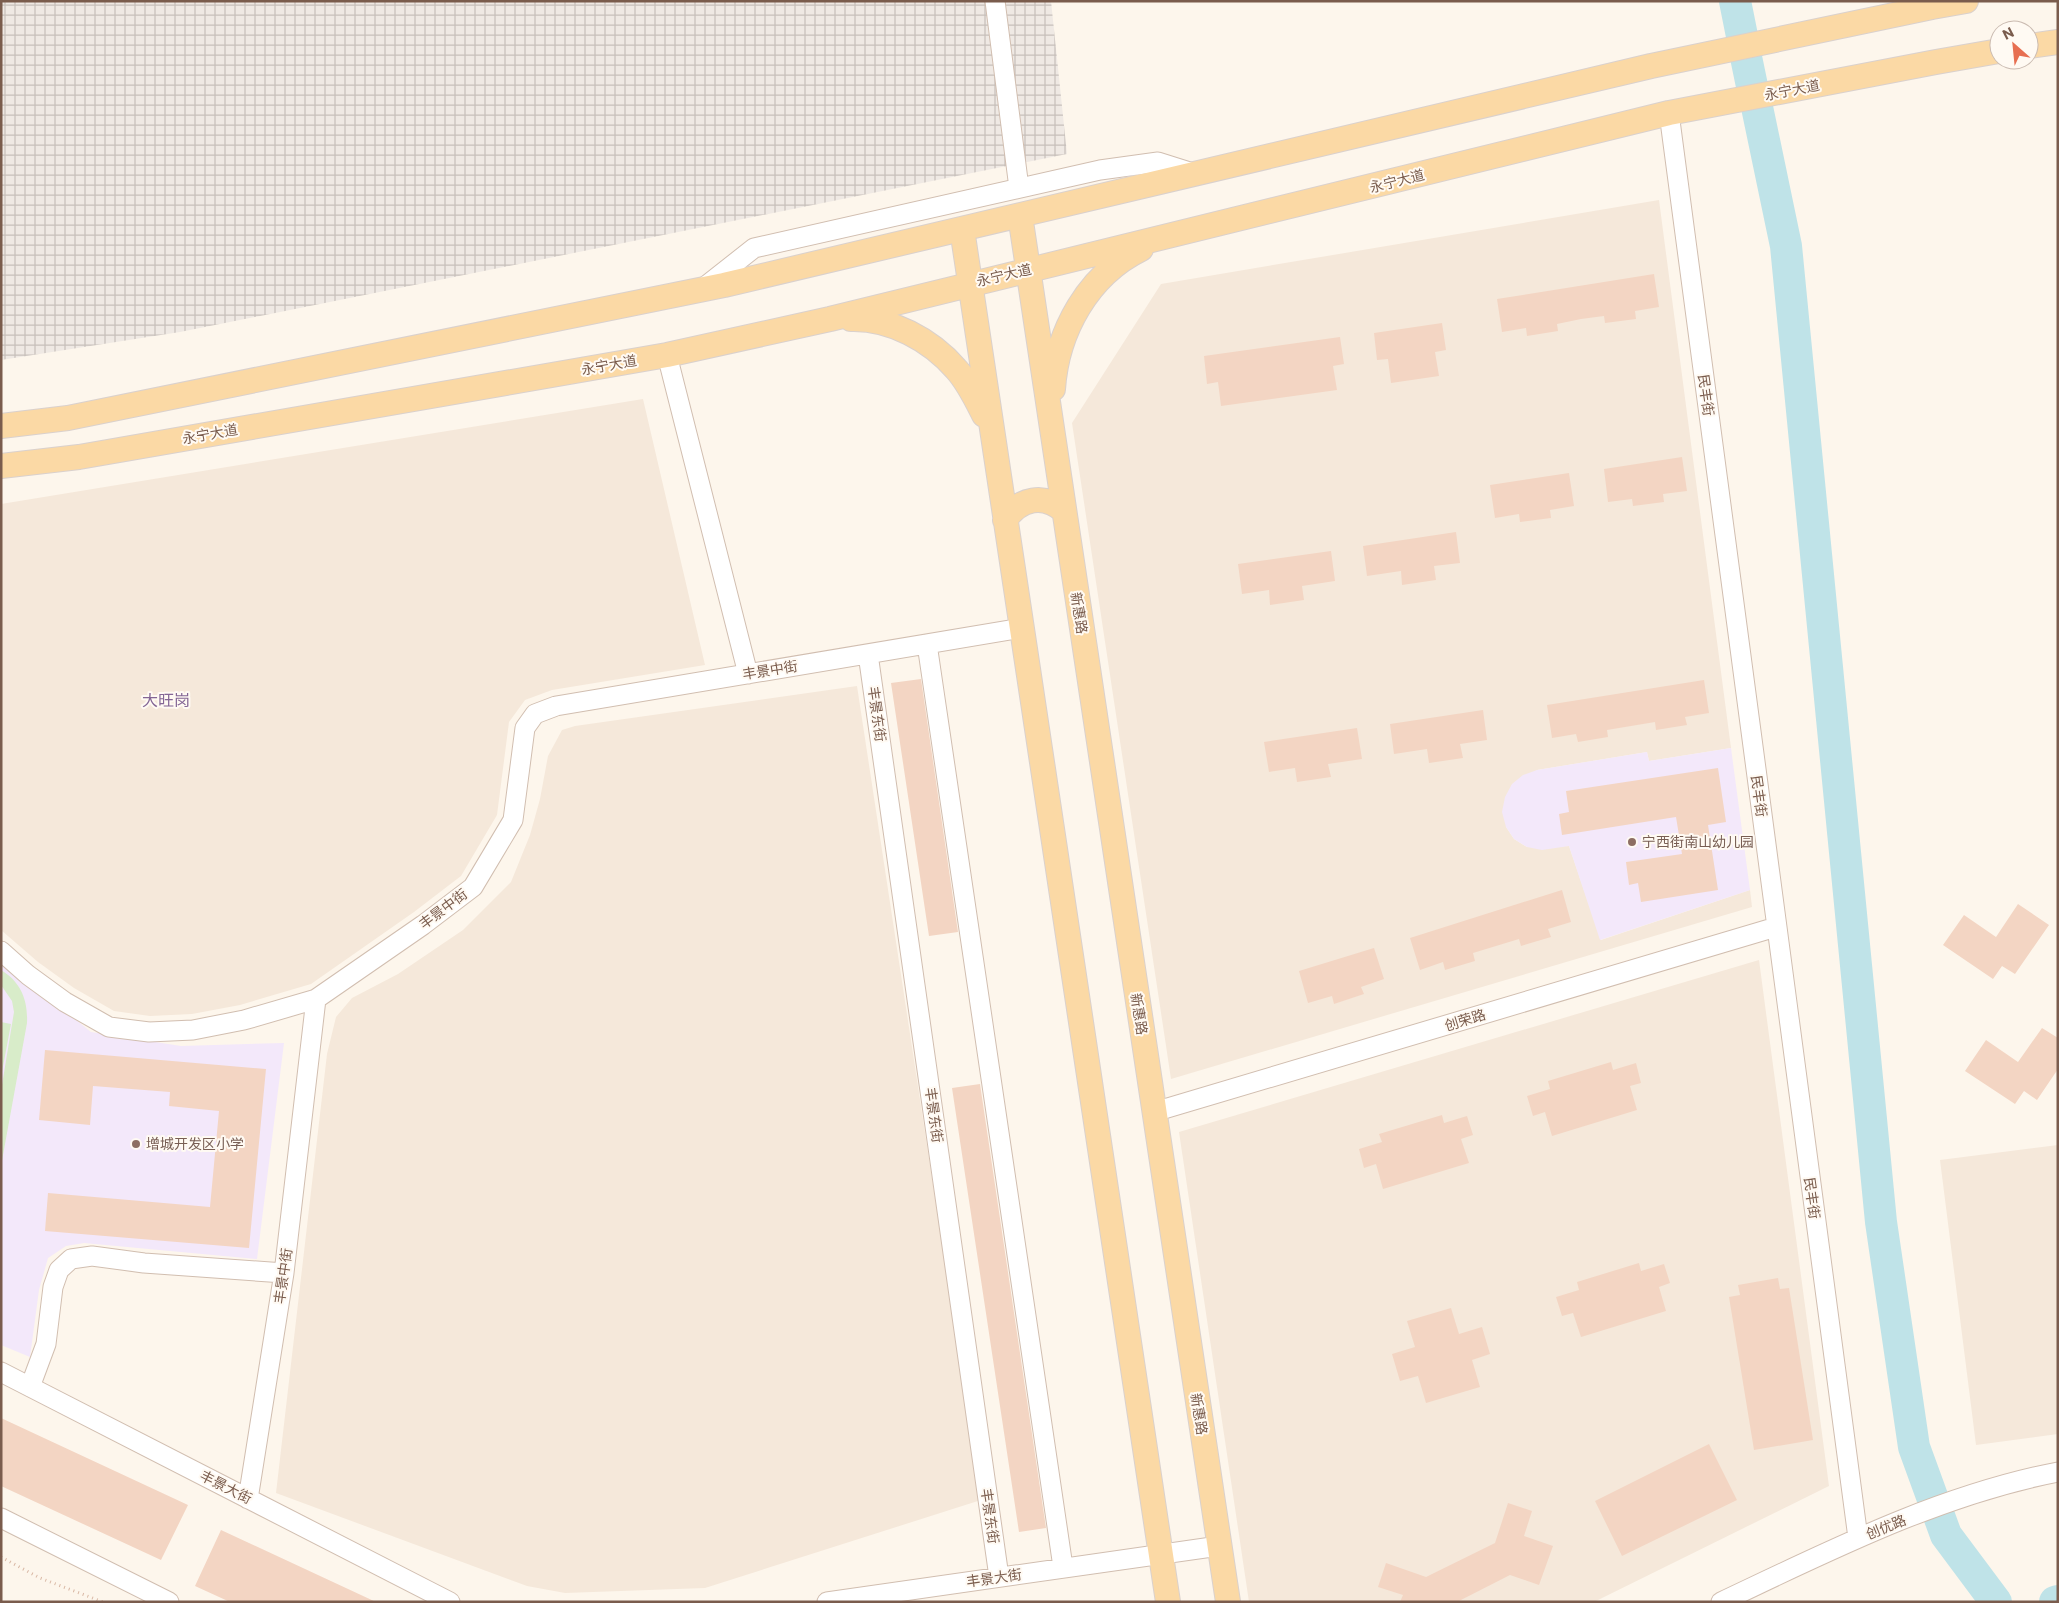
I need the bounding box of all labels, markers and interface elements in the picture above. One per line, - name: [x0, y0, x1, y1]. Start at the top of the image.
- north arrow: [1989, 20, 2039, 70]
- text: N: [1999, 23, 2016, 43]
- street label: 永宁大道: [1763, 76, 1821, 103]
- street label: 永宁大道: [1368, 165, 1426, 196]
- street label: 永宁大道: [975, 260, 1033, 289]
- street label: 永宁大道: [580, 351, 638, 378]
- street label: 民丰街: [1695, 373, 1718, 417]
- street label: 永宁大道: [181, 420, 239, 447]
- street label: 新惠路: [1068, 591, 1091, 635]
- street label: 丰景中街: [741, 657, 799, 682]
- street label: 丰景东街: [865, 685, 890, 743]
- district label: 大旺岗: [142, 690, 190, 709]
- street label: 民丰街: [1748, 774, 1771, 818]
- place label: 宁西街南山幼儿园: [1642, 833, 1754, 850]
- marker: 宁西街南山幼儿园: [1626, 836, 1638, 848]
- street label: 丰景中街: [415, 885, 470, 932]
- street label: 新惠路: [1128, 992, 1151, 1036]
- street label: 创荣路: [1442, 1005, 1487, 1034]
- street label: 丰景东街: [922, 1086, 947, 1144]
- place label: 增城开发区小学: [146, 1135, 244, 1152]
- marker: 增城开发区小学: [130, 1138, 142, 1150]
- street label: 民丰街: [1801, 1176, 1824, 1220]
- street label: 丰景中街: [270, 1247, 295, 1305]
- street label: 新惠路: [1188, 1392, 1211, 1436]
- street label: 丰景大街: [197, 1466, 255, 1507]
- street label: 丰景东街: [978, 1487, 1003, 1545]
- street label: 创优路: [1863, 1511, 1908, 1542]
- street label: 丰景大街: [965, 1565, 1023, 1590]

